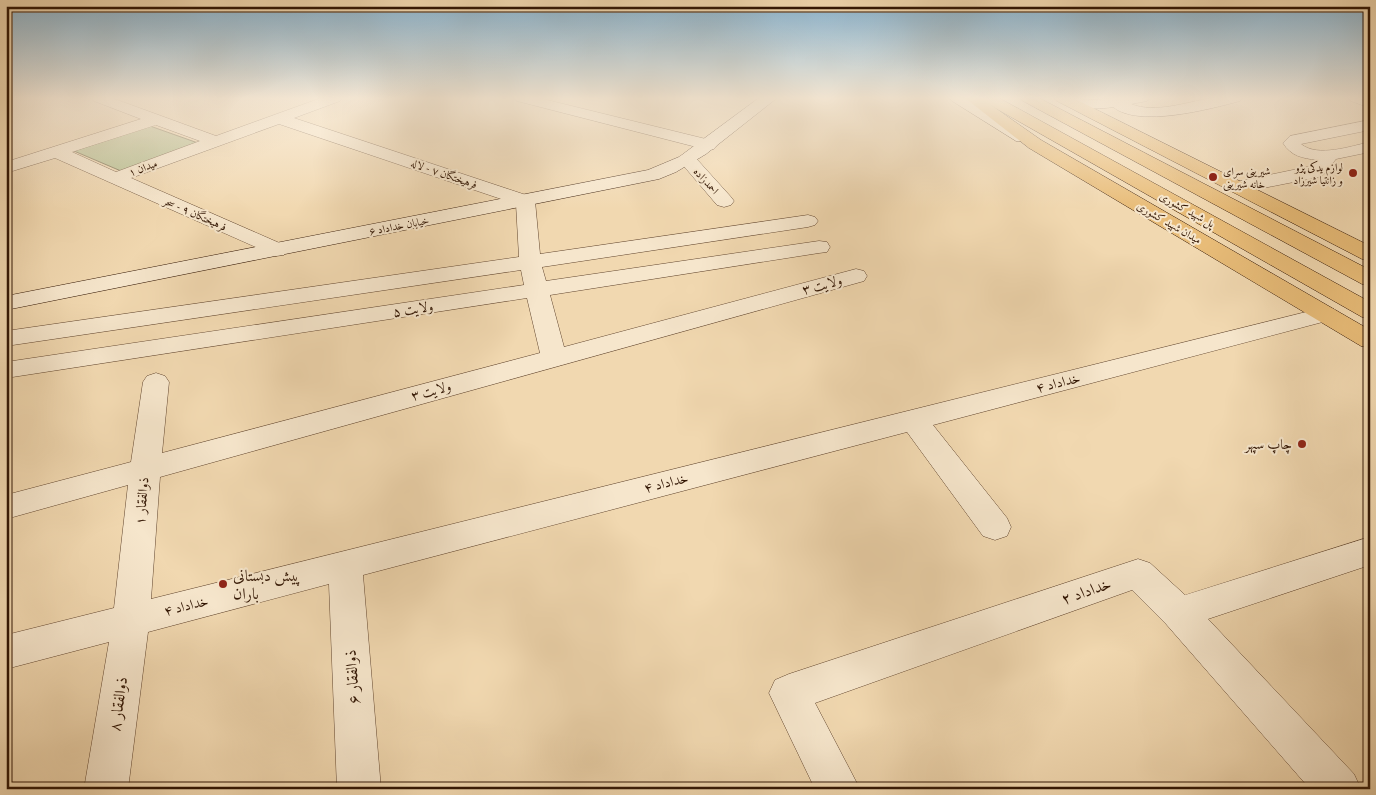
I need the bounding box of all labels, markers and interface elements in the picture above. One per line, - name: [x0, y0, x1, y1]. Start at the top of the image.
- street label: فرهیختگان ۷ - لاله: [409, 156, 479, 192]
- street label: میدان ۱: [127, 157, 159, 179]
- place label: لوازم یدکی پژو و زانتیا شیرزاد: [1293, 160, 1343, 187]
- street label: احمدزاده: [691, 165, 721, 197]
- place label: شیرینی سرای خانه شیرینی: [1223, 165, 1270, 192]
- marker: لوازم یدکی پژو و زانتیا شیرزاد: [1347, 167, 1359, 179]
- marker: شیرینی سرای خانه شیرینی: [1207, 171, 1219, 183]
- street label: پل شهید کشوری: [1156, 190, 1217, 233]
- street label: فرهیختگان ۹ - سحر: [160, 193, 229, 235]
- street label: میدان شهید کشوری: [1134, 199, 1204, 248]
- street label: خیابان خداداد ۶: [368, 214, 430, 238]
- street label: ولایت ۳: [800, 272, 844, 298]
- street label: ولایت ۵: [392, 297, 434, 321]
- street label: خداداد ۴: [1034, 369, 1082, 397]
- street label: ولایت ۳: [409, 378, 453, 404]
- place label: چاپ سپهر: [1243, 436, 1292, 454]
- marker: چاپ سپهر: [1296, 438, 1308, 450]
- street label: خداداد ۴: [642, 469, 690, 497]
- street label: ذوالفقار ۱: [131, 476, 153, 526]
- place label: پیش دبستانی باران: [233, 566, 301, 603]
- street label: خداداد ۲: [1059, 574, 1113, 608]
- marker: پیش دبستانی باران: [217, 578, 229, 590]
- street label: خداداد ۴: [162, 592, 210, 620]
- street label: ذوالفقار ۶: [341, 649, 363, 705]
- street label: ذوالفقار ۸: [105, 676, 131, 732]

